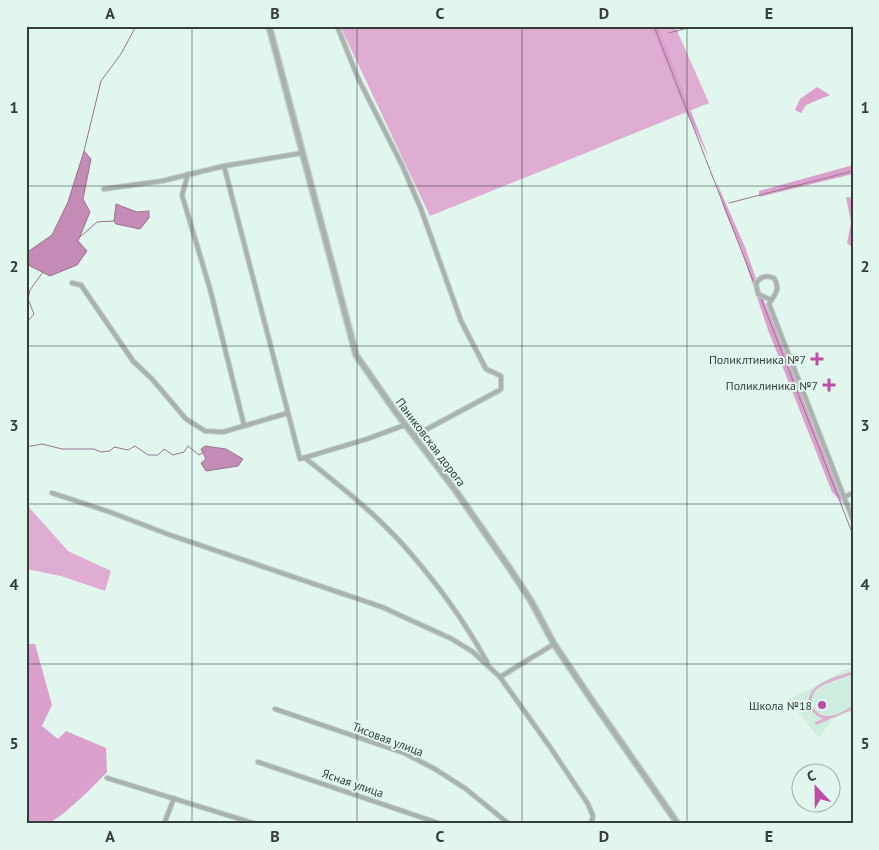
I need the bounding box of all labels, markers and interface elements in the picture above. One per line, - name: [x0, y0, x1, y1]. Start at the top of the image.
- text: A: [105, 3, 115, 23]
- text: B: [270, 3, 280, 23]
- text: C: [436, 3, 445, 23]
- text: D: [599, 3, 609, 23]
- text: E: [765, 3, 773, 23]
- text: 1: [9, 97, 19, 117]
- text: 1: [860, 97, 870, 117]
- text: 2: [9, 256, 19, 276]
- text: 2: [860, 256, 870, 276]
- place label: Поликлтиника №7: [709, 352, 806, 367]
- marker: Поликлтиника №7: [810, 352, 824, 366]
- place label: Поликлиника №7: [726, 378, 818, 393]
- marker: Поликлиника №7: [822, 378, 836, 392]
- street label: Паниковская дорога: [393, 395, 469, 489]
- text: 3: [9, 415, 19, 435]
- text: 3: [860, 415, 870, 435]
- text: 4: [9, 574, 19, 594]
- text: 4: [860, 574, 870, 594]
- place label: Школа №18: [749, 698, 812, 713]
- marker: Школа №18: [816, 699, 828, 711]
- street label: Тисовая улица: [350, 719, 426, 759]
- text: 5: [9, 733, 19, 753]
- text: 5: [860, 733, 870, 753]
- north arrow: [792, 762, 842, 812]
- street label: Ясная улица: [320, 765, 386, 801]
- text: С: [804, 766, 818, 786]
- text: A: [105, 826, 115, 846]
- text: B: [270, 826, 280, 846]
- text: C: [436, 826, 445, 846]
- text: D: [599, 826, 609, 846]
- text: E: [765, 826, 773, 846]

